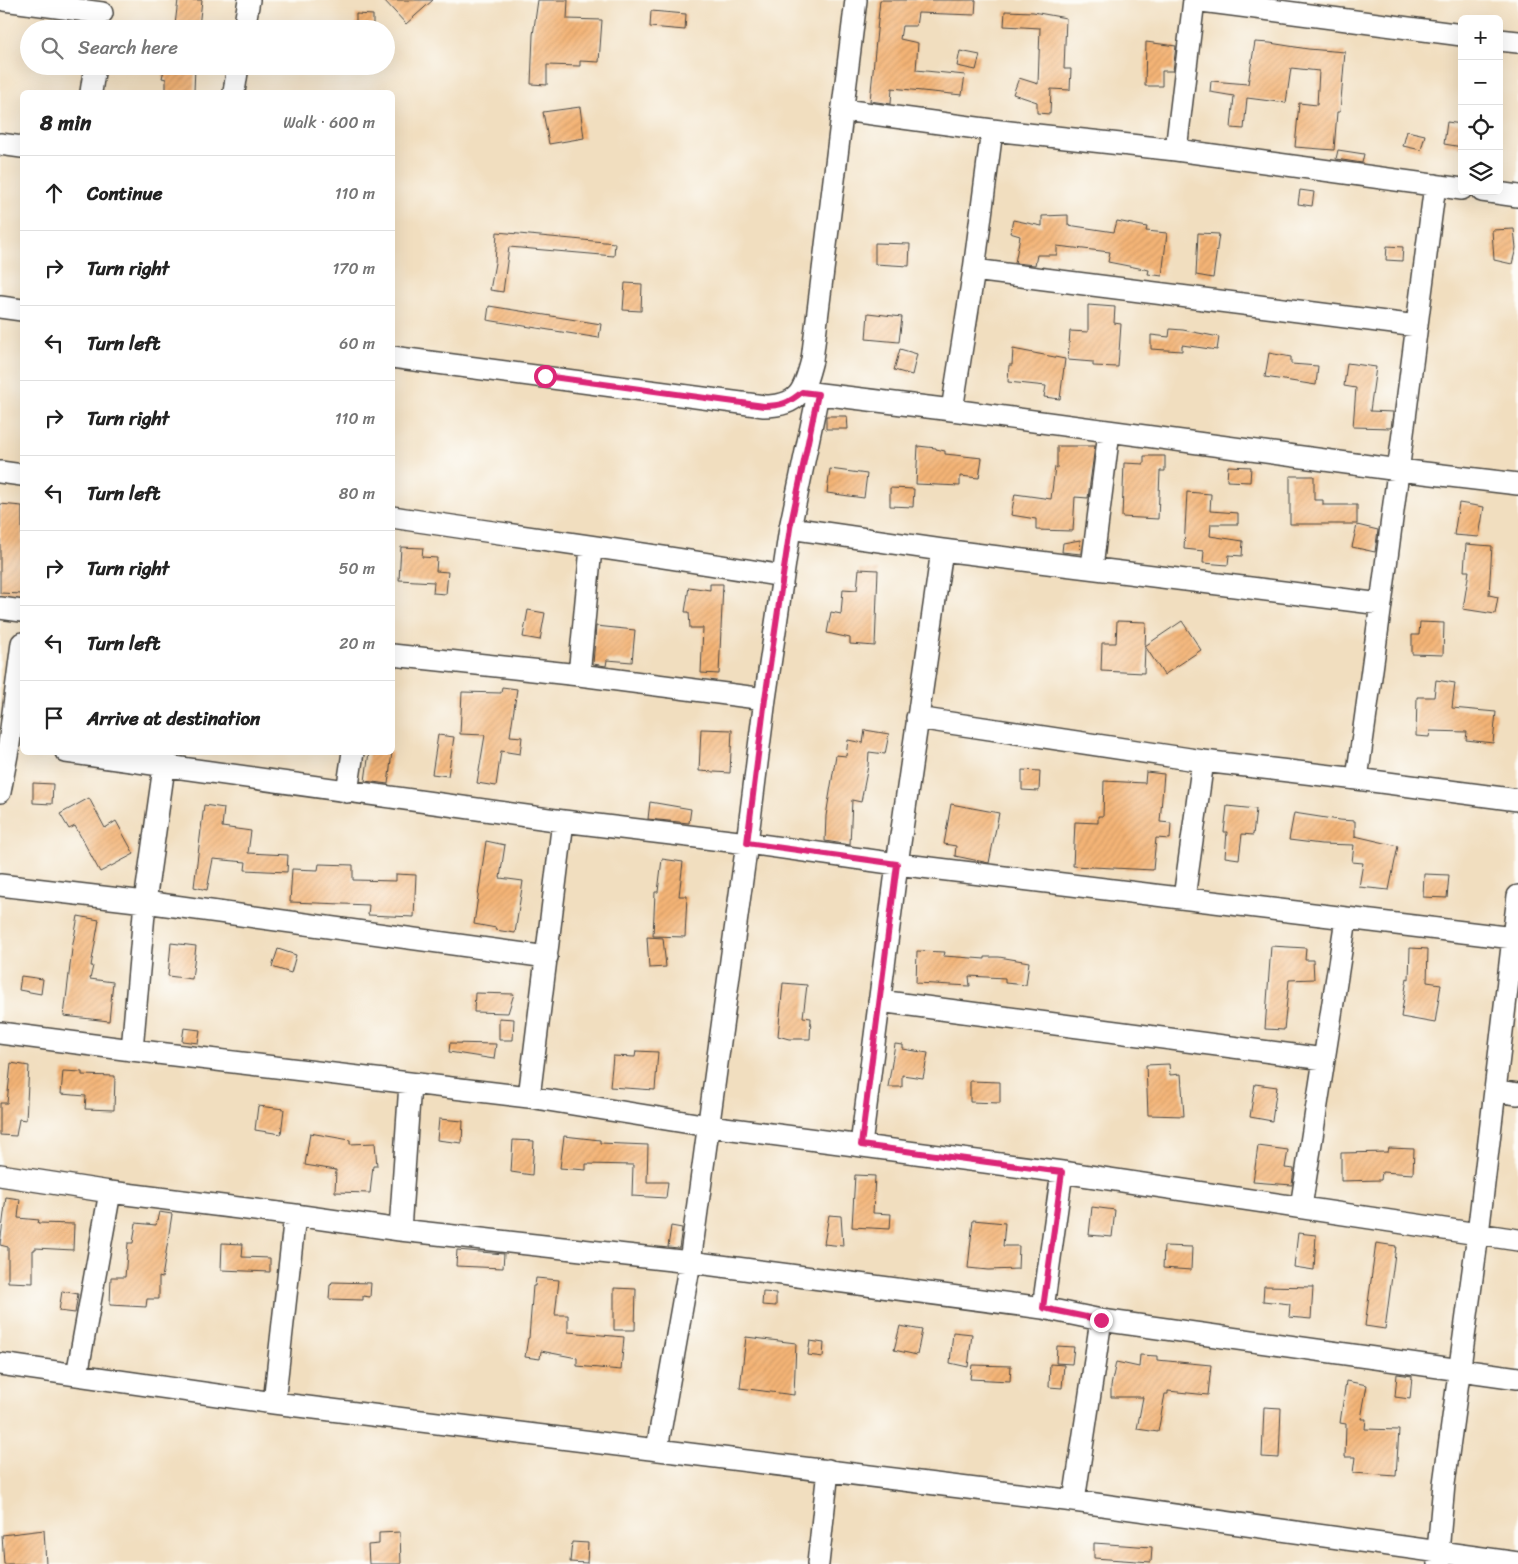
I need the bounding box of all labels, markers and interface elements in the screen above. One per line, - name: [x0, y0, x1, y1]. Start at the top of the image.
- map controls: [1458, 15, 1503, 195]
- button: +: [1458, 15, 1503, 60]
- search box: [20, 20, 395, 75]
- text: Search here: [78, 31, 178, 64]
- icon: search: [38, 34, 66, 62]
- button: −: [1458, 60, 1503, 105]
- text: 8 min: [40, 104, 91, 142]
- button: locate: [1458, 105, 1503, 150]
- text: Walk · 600 m: [283, 108, 375, 137]
- button: layers: [1458, 150, 1503, 195]
- text: Continue: [87, 177, 163, 210]
- icon: ahead: [40, 179, 68, 207]
- text: 110 m: [335, 179, 375, 208]
- text: Turn right: [87, 252, 169, 285]
- icon: right: [40, 254, 68, 282]
- text: 170 m: [332, 254, 375, 283]
- text: Turn left: [87, 327, 160, 360]
- icon: left: [40, 329, 68, 357]
- text: 60 m: [339, 329, 375, 358]
- route start: [534, 365, 557, 388]
- text: Turn right: [87, 402, 169, 435]
- icon: right: [40, 404, 68, 432]
- text: 110 m: [335, 404, 375, 433]
- text: Turn left: [87, 477, 160, 510]
- icon: left: [40, 479, 68, 507]
- text: 80 m: [339, 479, 375, 508]
- text: Turn right: [87, 552, 169, 585]
- icon: right: [40, 554, 68, 582]
- text: 50 m: [339, 554, 375, 583]
- text: Turn left: [87, 627, 160, 660]
- icon: left: [40, 629, 68, 657]
- text: 20 m: [339, 629, 375, 658]
- text: Arrive at destination: [87, 702, 260, 735]
- icon: arrive: [40, 704, 68, 732]
- route end: [1090, 1309, 1113, 1332]

